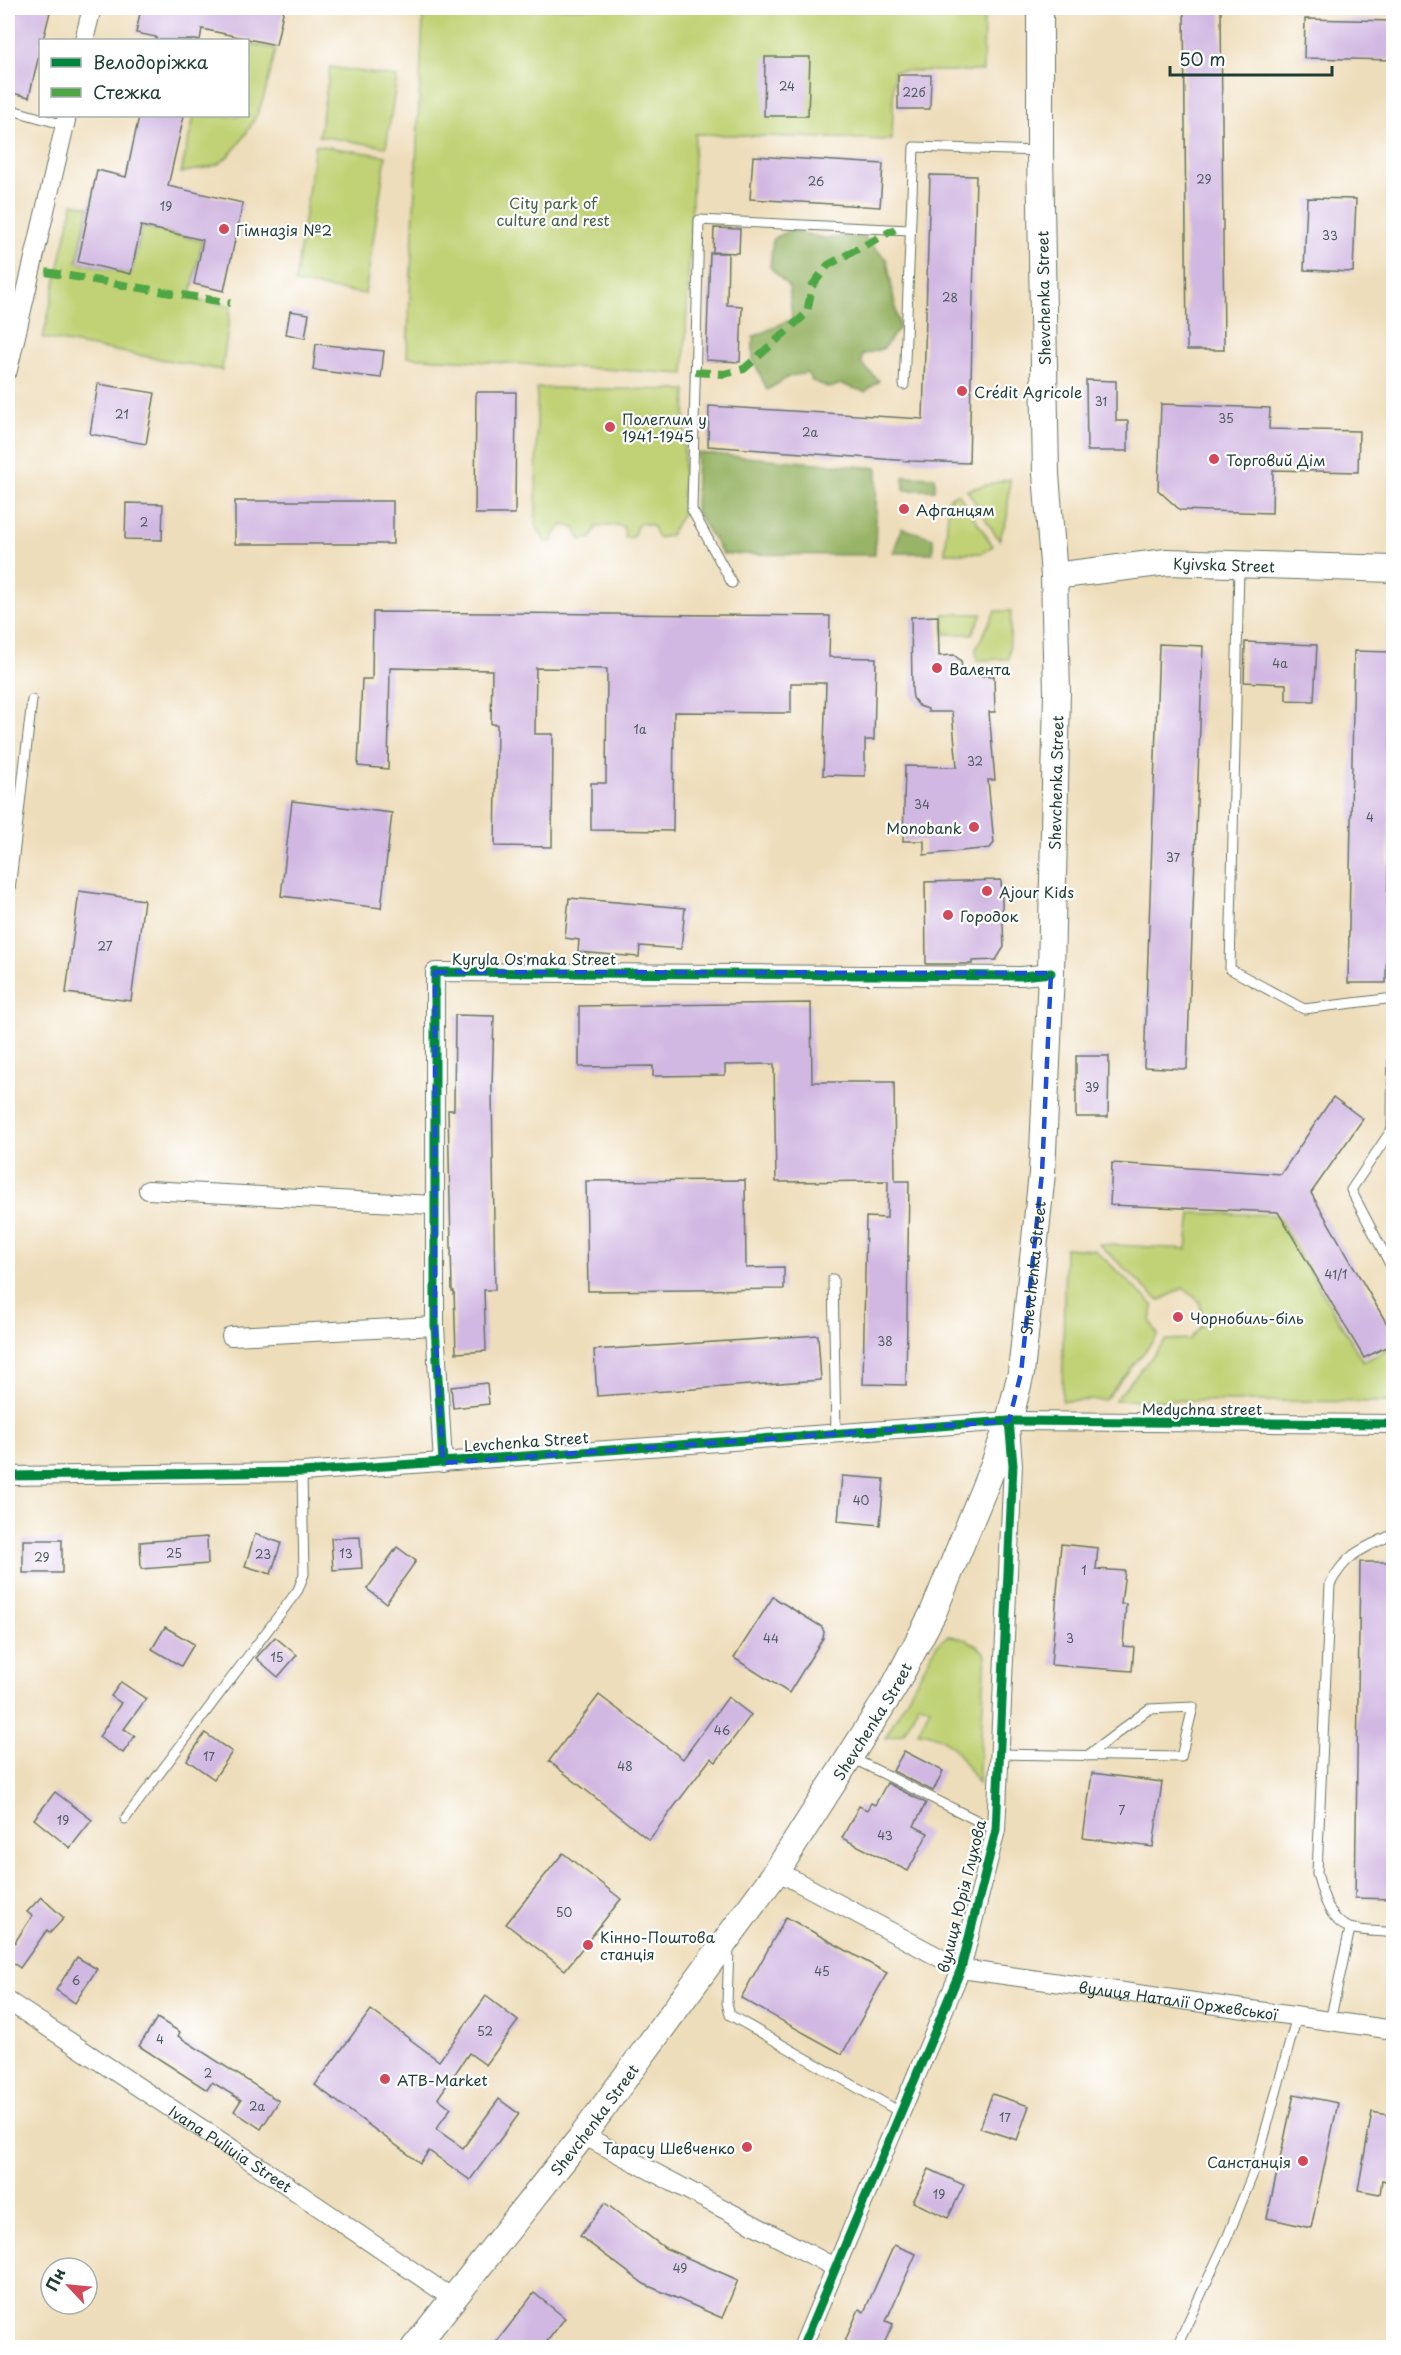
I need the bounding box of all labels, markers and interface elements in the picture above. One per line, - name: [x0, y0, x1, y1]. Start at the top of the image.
- legend: [39, 39, 249, 117]
- scale bar: [1170, 39, 1332, 77]
- text: 50 m: [1179, 45, 1226, 72]
- text: Велодоріжка: [93, 48, 209, 75]
- house number: 24: [779, 77, 795, 95]
- text: Стежка: [93, 78, 162, 105]
- house number: 22б: [902, 83, 926, 101]
- house number: 29: [1196, 170, 1212, 188]
- house number: 26: [808, 172, 824, 190]
- park label: City park of culture and rest: [496, 191, 610, 231]
- house number: 19: [160, 197, 172, 215]
- place label: Гімназія №2: [236, 218, 332, 241]
- marker: Гімназія №2: [217, 222, 231, 236]
- house number: 33: [1322, 226, 1338, 244]
- street label: Shevchenka Street: [1030, 231, 1056, 365]
- house number: 28: [942, 288, 958, 306]
- place label: Crédit Agricole: [974, 380, 1082, 403]
- marker: Crédit Agricole: [955, 384, 969, 398]
- house number: 31: [1095, 392, 1107, 410]
- house number: 21: [115, 405, 129, 423]
- place label: Полеглим у 1941-1945: [622, 407, 707, 447]
- house number: 35: [1218, 409, 1234, 427]
- marker: Полеглим у 1941-1945: [603, 420, 617, 434]
- house number: 2а: [802, 423, 818, 441]
- place label: Торговий Дім: [1226, 448, 1325, 471]
- marker: Торговий Дім: [1207, 452, 1221, 466]
- place label: Афганцям: [916, 498, 995, 521]
- marker: Афганцям: [897, 502, 911, 516]
- house number: 2: [140, 513, 148, 531]
- street label: Kyivska Street: [1173, 551, 1276, 577]
- house number: 4а: [1272, 654, 1288, 672]
- place label: Валента: [949, 657, 1011, 680]
- marker: Валента: [930, 661, 944, 675]
- street label: Shevchenka Street: [1042, 715, 1068, 850]
- house number: 1а: [634, 720, 647, 738]
- house number: 32: [967, 752, 983, 770]
- house number: 34: [914, 795, 930, 813]
- house number: 4: [1366, 808, 1374, 826]
- place label: Monobank: [886, 816, 962, 839]
- marker: Monobank: [967, 820, 981, 834]
- house number: 37: [1166, 848, 1181, 866]
- place label: Ajour Kids: [999, 880, 1074, 903]
- marker: Ajour Kids: [980, 884, 994, 898]
- place label: Городок: [960, 904, 1018, 927]
- marker: Городок: [941, 908, 955, 922]
- house number: 27: [98, 937, 113, 955]
- street label: Kyryla Osʹmaka Street: [452, 947, 616, 970]
- house number: 39: [1085, 1078, 1099, 1096]
- street label: Shevchenka Street: [1014, 1200, 1051, 1336]
- house number: 41/1: [1325, 1265, 1347, 1283]
- place label: Чорнобиль-біль: [1190, 1306, 1304, 1329]
- marker: Чорнобиль-біль: [1171, 1310, 1185, 1324]
- house number: 38: [877, 1332, 893, 1350]
- street label: Medychna street: [1142, 1397, 1262, 1420]
- street label: Levchenka Street: [463, 1425, 589, 1457]
- house number: 40: [853, 1491, 870, 1509]
- house number: 25: [166, 1544, 182, 1562]
- house number: 13: [339, 1544, 353, 1562]
- house number: 23: [255, 1545, 271, 1563]
- house number: 29: [34, 1548, 50, 1566]
- house number: 1: [1081, 1561, 1087, 1579]
- house number: 44: [763, 1629, 779, 1647]
- house number: 3: [1066, 1629, 1074, 1647]
- house number: 15: [270, 1648, 284, 1666]
- street label: Shevchenka Street: [826, 1658, 917, 1784]
- house number: 46: [714, 1721, 730, 1739]
- house number: 17: [203, 1747, 215, 1765]
- house number: 48: [617, 1757, 633, 1775]
- house number: 7: [1119, 1801, 1126, 1819]
- house number: 19: [57, 1811, 69, 1829]
- street label: вулиця Юрія Глухова: [931, 1816, 991, 1975]
- house number: 43: [877, 1826, 893, 1844]
- house number: 50: [556, 1903, 572, 1921]
- place label: Кінно-Поштова станція: [600, 1925, 715, 1965]
- marker: Кінно-Поштова станція: [581, 1938, 595, 1952]
- house number: 45: [814, 1962, 830, 1980]
- house number: 6: [72, 1971, 80, 1989]
- street label: вулиця Наталії Оржевської: [1077, 1974, 1280, 2025]
- house number: 52: [477, 2022, 493, 2040]
- house number: 4: [156, 2030, 164, 2048]
- street label: Shevchenka Street: [544, 2059, 643, 2180]
- house number: 2: [204, 2064, 212, 2082]
- place label: ATB-Market: [397, 2068, 488, 2091]
- marker: ATB-Market: [378, 2072, 392, 2086]
- house number: 2а: [249, 2097, 265, 2115]
- street label: Ivana Puliuia Street: [165, 2099, 297, 2197]
- house number: 17: [999, 2108, 1011, 2126]
- place label: Тарасу Шевченко: [602, 2136, 735, 2159]
- marker: Тарасу Шевченко: [740, 2140, 754, 2154]
- place label: Санстанція: [1207, 2150, 1291, 2173]
- marker: Санстанція: [1296, 2154, 1310, 2168]
- house number: 19: [933, 2185, 945, 2203]
- north arrow: [39, 2256, 99, 2316]
- house number: 49: [673, 2259, 687, 2277]
- text: Пн: [39, 2263, 70, 2295]

